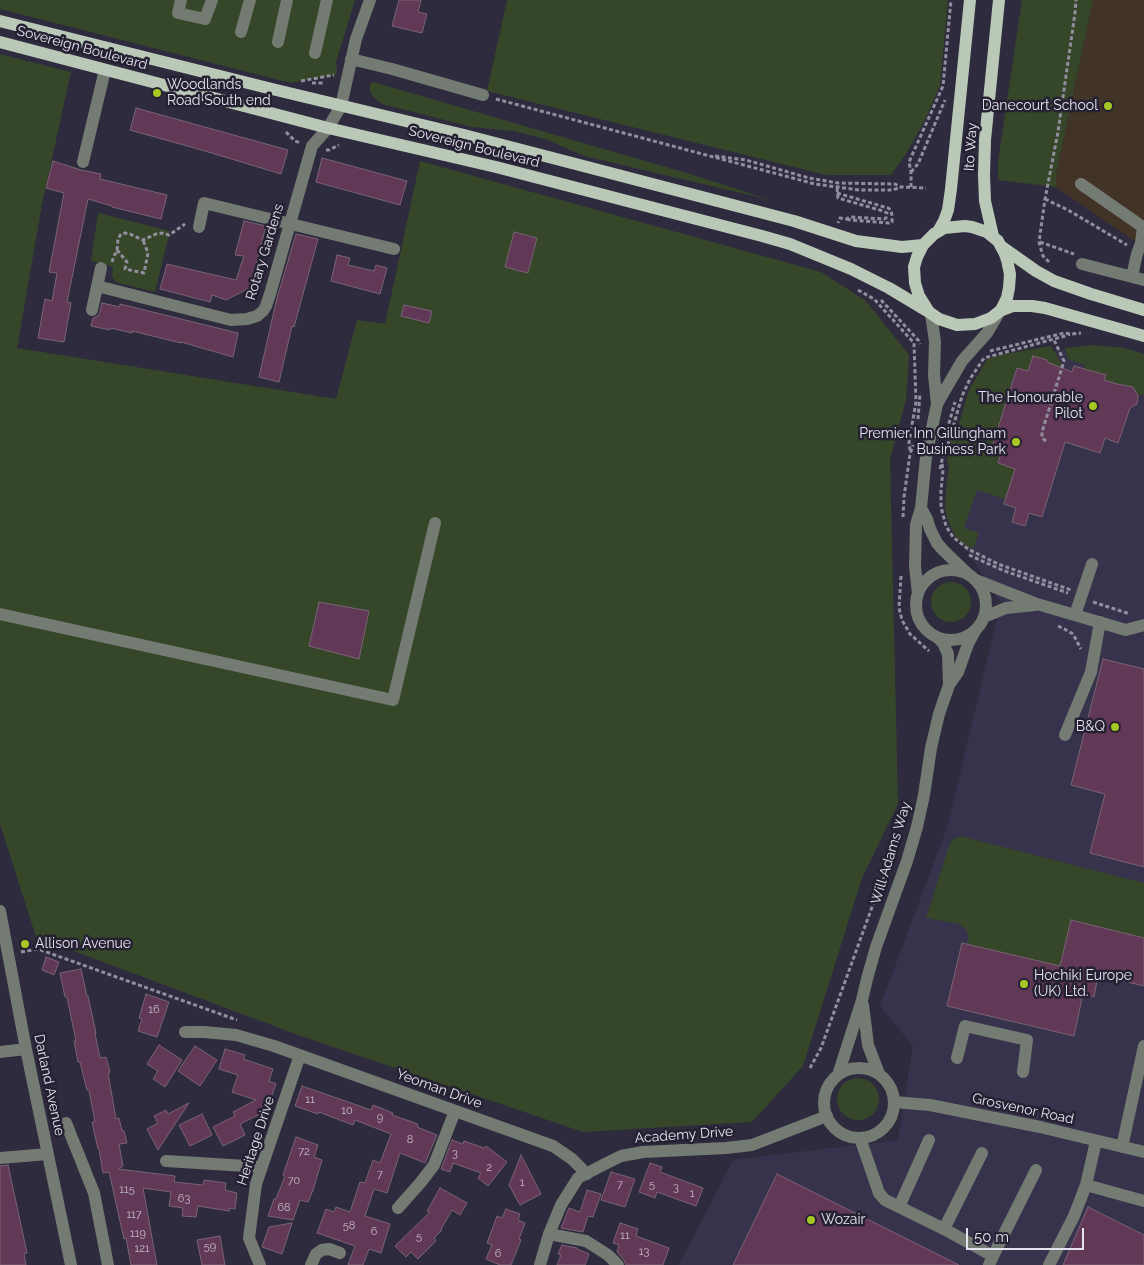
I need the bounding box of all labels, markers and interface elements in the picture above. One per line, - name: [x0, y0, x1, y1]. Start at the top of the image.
- street label: Sovereign Boulevard: [15, 22, 149, 74]
- place label: Woodlands Road South end: [167, 77, 271, 110]
- marker: Woodlands Road South end: [151, 87, 163, 99]
- place label: Danecourt School: [982, 98, 1098, 114]
- marker: Danecourt School: [1102, 100, 1114, 112]
- street label: Ito Way: [961, 122, 981, 172]
- street label: Sovereign Boulevard: [407, 123, 541, 171]
- street label: Rotary Gardens: [242, 202, 288, 302]
- place label: The Honourable Pilot: [978, 390, 1083, 422]
- marker: The Honourable Pilot: [1087, 400, 1099, 412]
- place label: Premier Inn Gillingham Business Park: [859, 426, 1006, 458]
- marker: Premier Inn Gillingham Business Park: [1010, 436, 1022, 448]
- place label: B&Q: [1076, 719, 1105, 735]
- marker: B&Q: [1109, 721, 1121, 733]
- street label: Will Adams Way: [867, 800, 915, 906]
- place label: Allison Avenue: [35, 936, 131, 952]
- marker: Allison Avenue: [19, 938, 31, 950]
- place label: Hochiki Europe (UK) Ltd.: [1034, 968, 1132, 1000]
- marker: Hochiki Europe (UK) Ltd.: [1018, 978, 1030, 990]
- house number: 16: [148, 1003, 160, 1017]
- street label: Darland Avenue: [30, 1033, 68, 1137]
- street label: Yeoman Drive: [394, 1066, 484, 1112]
- street label: Grosvenor Road: [971, 1090, 1075, 1128]
- house number: 11: [305, 1093, 315, 1107]
- street label: Heritage Drive: [234, 1094, 278, 1188]
- house number: 10: [341, 1104, 353, 1118]
- house number: 9: [377, 1111, 383, 1125]
- street label: Academy Drive: [634, 1123, 734, 1147]
- house number: 8: [407, 1133, 413, 1147]
- house number: 72: [298, 1145, 310, 1159]
- house number: 3: [452, 1147, 458, 1161]
- house number: 2: [486, 1161, 492, 1175]
- house number: 7: [377, 1168, 383, 1182]
- house number: 70: [288, 1174, 300, 1188]
- house number: 1: [520, 1176, 524, 1190]
- house number: 7: [617, 1178, 623, 1192]
- house number: 5: [649, 1178, 655, 1192]
- house number: 3: [673, 1181, 679, 1195]
- house number: 115: [119, 1183, 135, 1197]
- house number: 1: [690, 1187, 694, 1201]
- house number: 63: [178, 1192, 190, 1206]
- house number: 68: [277, 1201, 291, 1215]
- house number: 117: [126, 1208, 142, 1222]
- place label: Wozair: [821, 1212, 865, 1228]
- marker: Wozair: [805, 1214, 817, 1226]
- scale bar: [969, 1218, 1086, 1250]
- house number: 58: [343, 1219, 355, 1233]
- house number: 6: [371, 1225, 377, 1239]
- house number: 119: [130, 1227, 146, 1241]
- text: 50 m: [974, 1228, 1009, 1246]
- house number: 11: [620, 1229, 630, 1243]
- house number: 5: [416, 1230, 422, 1244]
- house number: 59: [204, 1240, 216, 1254]
- house number: 121: [134, 1242, 150, 1256]
- house number: 13: [639, 1245, 649, 1259]
- house number: 6: [495, 1247, 501, 1261]

